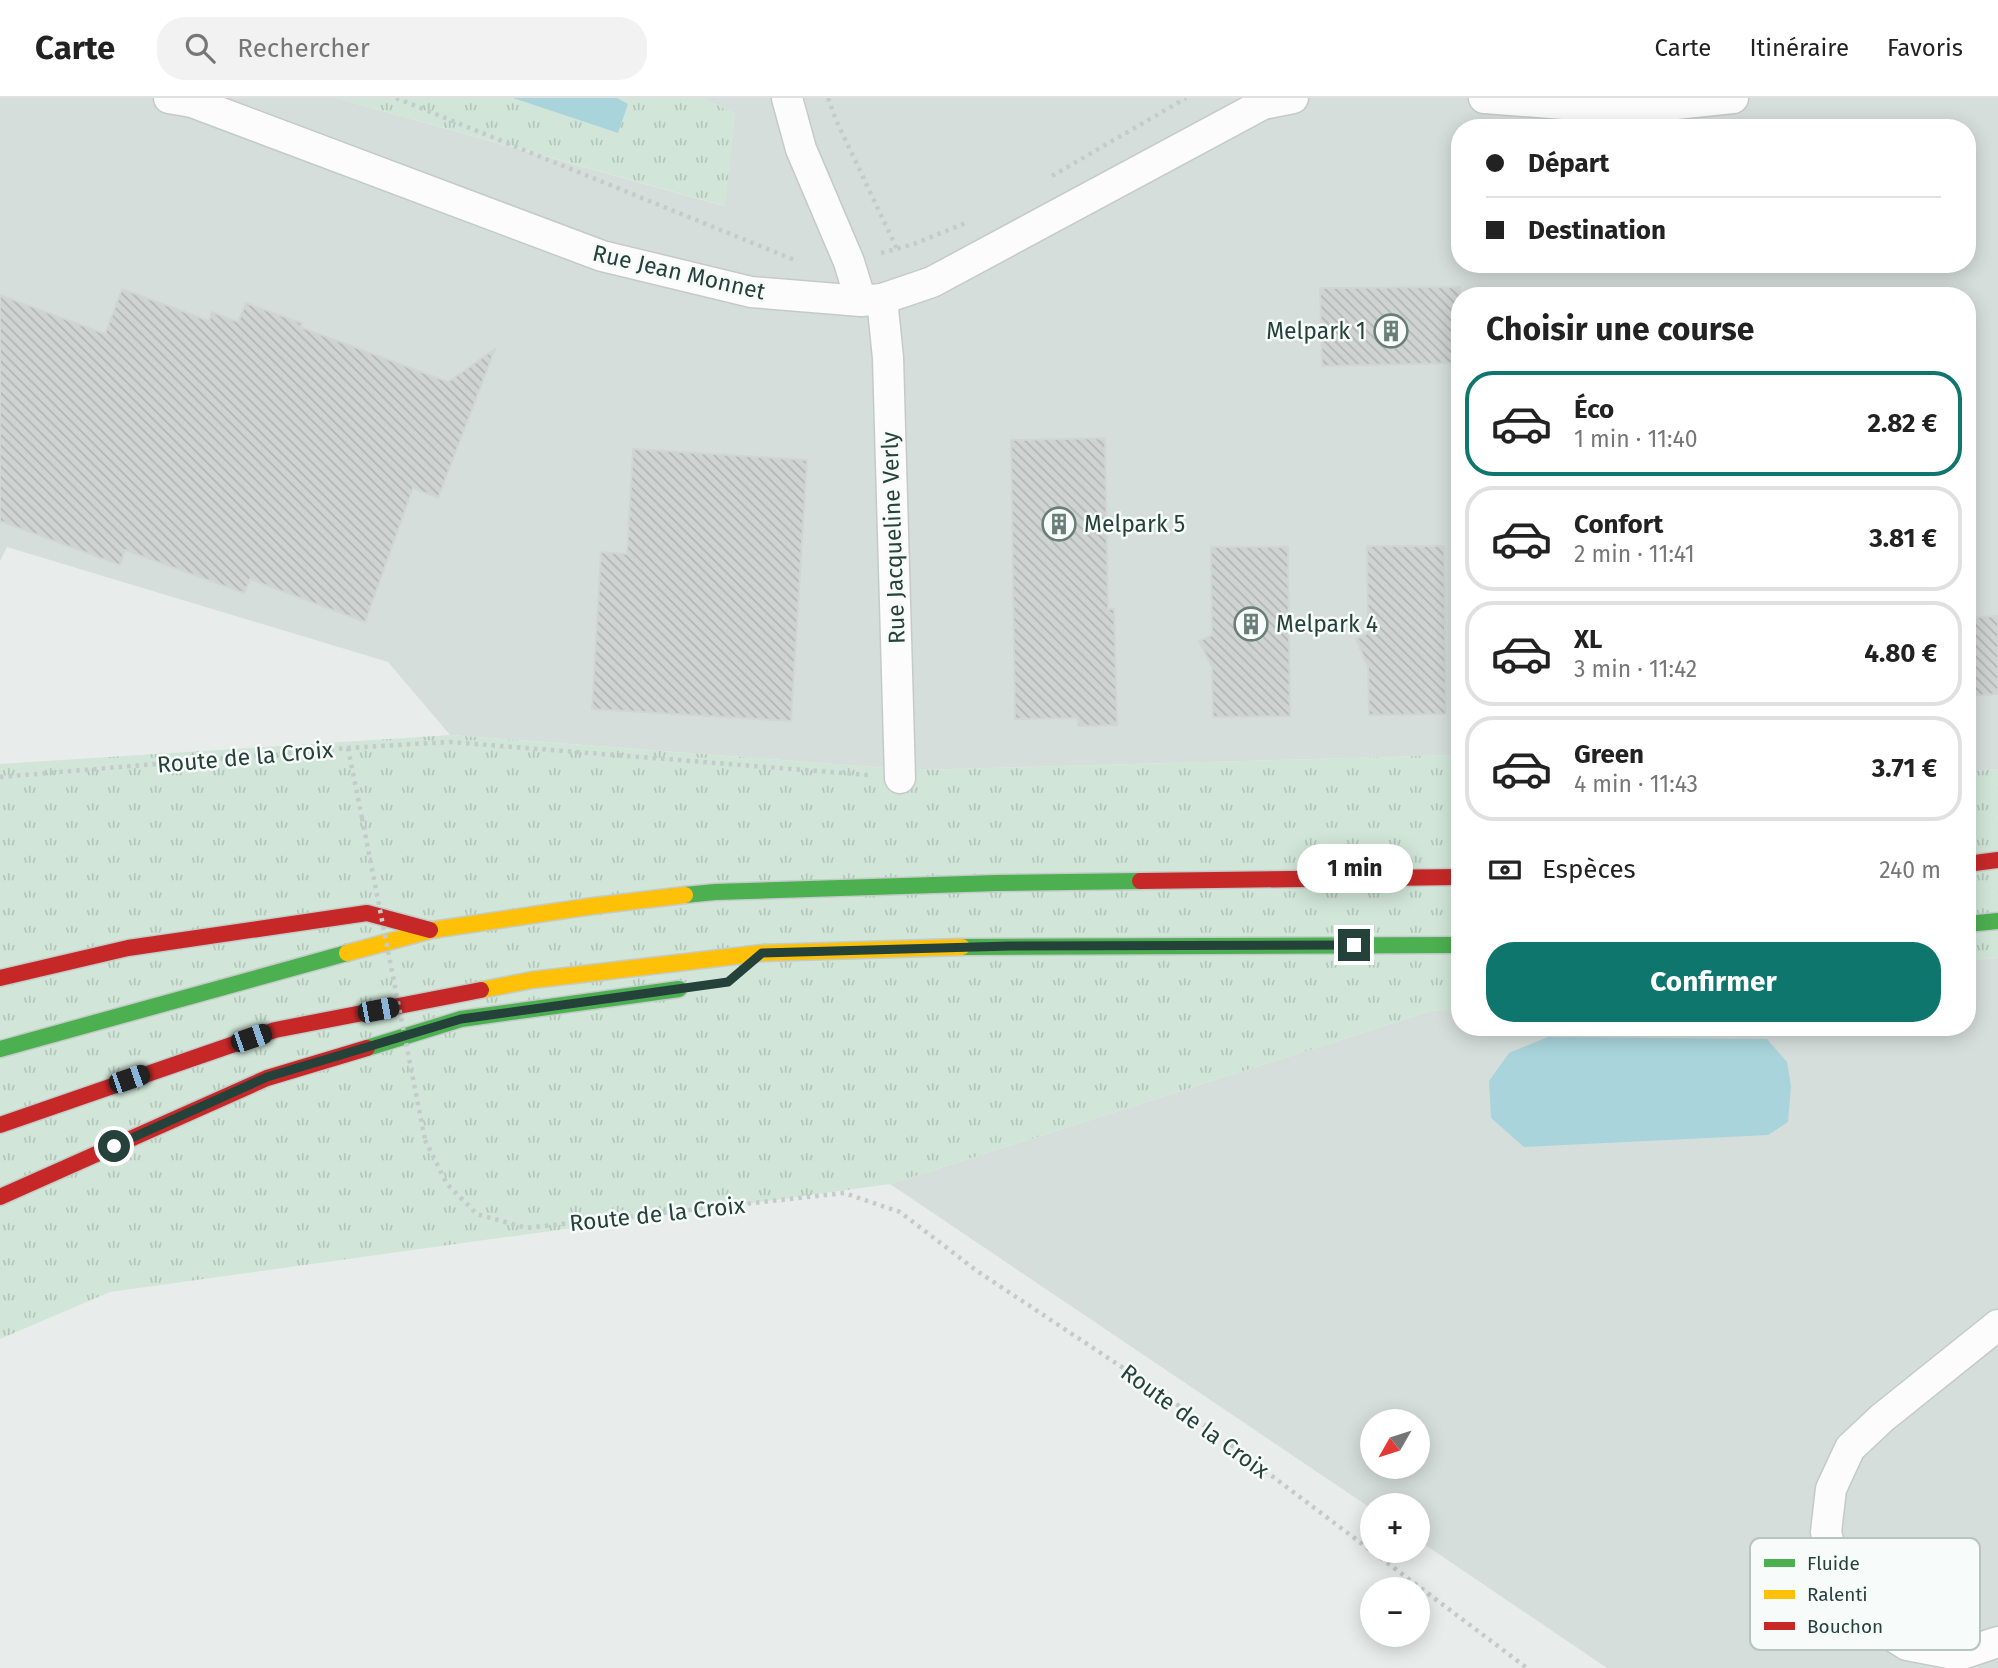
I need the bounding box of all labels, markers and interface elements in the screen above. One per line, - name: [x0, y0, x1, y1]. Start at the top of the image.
- search box: [157, 17, 647, 80]
- text: Carte: [35, 28, 115, 68]
- icon: search: [181, 29, 219, 67]
- text: Rechercher: [237, 33, 370, 64]
- text: Carte: [1655, 34, 1711, 62]
- text: Itinéraire: [1749, 34, 1849, 62]
- text: Favoris: [1887, 34, 1963, 62]
- text: Départ: [1528, 148, 1609, 179]
- text: Destination: [1528, 215, 1666, 246]
- street label: Rue Jean Monnet: [590, 239, 769, 306]
- text: Choisir une course: [1486, 310, 1754, 348]
- building icon: Melpark 1: [1372, 312, 1410, 350]
- place label: Melpark 1: [1266, 317, 1366, 345]
- icon: car: [1490, 392, 1553, 455]
- text: Éco: [1574, 394, 1614, 425]
- text: 2.82 €: [1868, 408, 1937, 439]
- text: 1 min · 11:40: [1574, 425, 1698, 453]
- street label: Rue Jacqueline Verly: [875, 431, 911, 645]
- building icon: Melpark 5: [1040, 505, 1078, 543]
- icon: car: [1490, 507, 1553, 570]
- text: Confort: [1574, 509, 1663, 540]
- place label: Melpark 5: [1084, 510, 1185, 538]
- text: 3.81 €: [1869, 523, 1937, 554]
- text: 2 min · 11:41: [1574, 540, 1695, 568]
- building icon: Melpark 4: [1232, 605, 1270, 643]
- place label: Melpark 4: [1276, 610, 1378, 638]
- icon: car: [1490, 622, 1553, 685]
- text: XL: [1574, 624, 1602, 655]
- text: 4.80 €: [1864, 638, 1937, 669]
- text: 3 min · 11:42: [1574, 655, 1697, 683]
- street label: Route de la Croix: [156, 735, 335, 779]
- icon: car: [1490, 737, 1553, 800]
- text: Green: [1574, 739, 1644, 770]
- text: 3.71 €: [1872, 753, 1937, 784]
- text: 4 min · 11:43: [1574, 770, 1698, 798]
- callout: 1 min: [1296, 844, 1412, 892]
- icon: cash: [1486, 851, 1524, 889]
- text: 1 min: [1327, 854, 1383, 882]
- text: Espèces: [1542, 854, 1636, 885]
- text: 240 m: [1879, 856, 1941, 884]
- route end: [1338, 929, 1370, 961]
- button: Confirmer: [1486, 942, 1941, 1022]
- car: [356, 996, 401, 1024]
- car: [228, 1021, 275, 1055]
- car: [106, 1062, 153, 1096]
- route start: [98, 1130, 130, 1162]
- street label: Route de la Croix: [568, 1191, 747, 1237]
- street label: Route de la Croix: [1115, 1358, 1275, 1485]
- north arrow: [1360, 1409, 1430, 1479]
- map controls: [1360, 1409, 1430, 1647]
- button: +: [1360, 1493, 1430, 1563]
- legend: [1750, 1538, 1980, 1650]
- text: Fluide: [1807, 1552, 1860, 1575]
- button: −: [1360, 1577, 1430, 1647]
- text: Ralenti: [1807, 1583, 1868, 1606]
- text: Bouchon: [1807, 1615, 1883, 1638]

